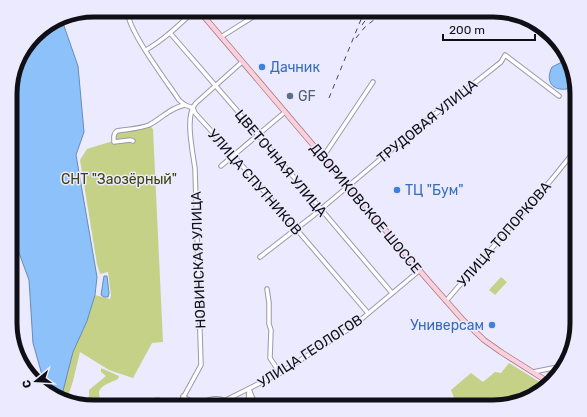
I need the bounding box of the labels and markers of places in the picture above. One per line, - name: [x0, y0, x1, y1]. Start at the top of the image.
- place label: Дачник: [270, 59, 320, 76]
- marker: Дачник: [257, 62, 267, 72]
- place label: GF: [298, 88, 316, 105]
- marker: GF: [285, 91, 295, 101]
- place label: ТЦ "Бум": [405, 182, 463, 199]
- marker: ТЦ "Бум": [392, 185, 402, 195]
- place label: Универсам: [410, 317, 484, 334]
- marker: Универсам: [487, 320, 497, 330]

